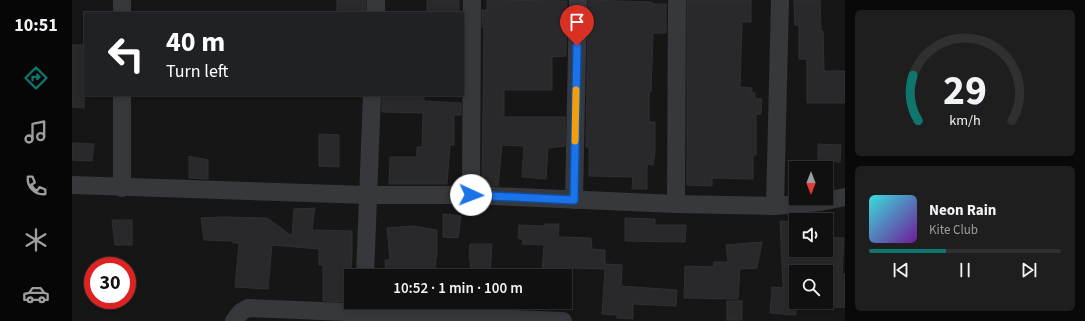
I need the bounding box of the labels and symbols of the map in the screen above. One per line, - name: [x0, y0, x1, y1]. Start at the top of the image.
- pin: [560, 5, 594, 46]
- north arrow: [789, 161, 833, 205]
- position arrow: [450, 174, 492, 216]
- speed limit sign: 30: [84, 257, 136, 309]

